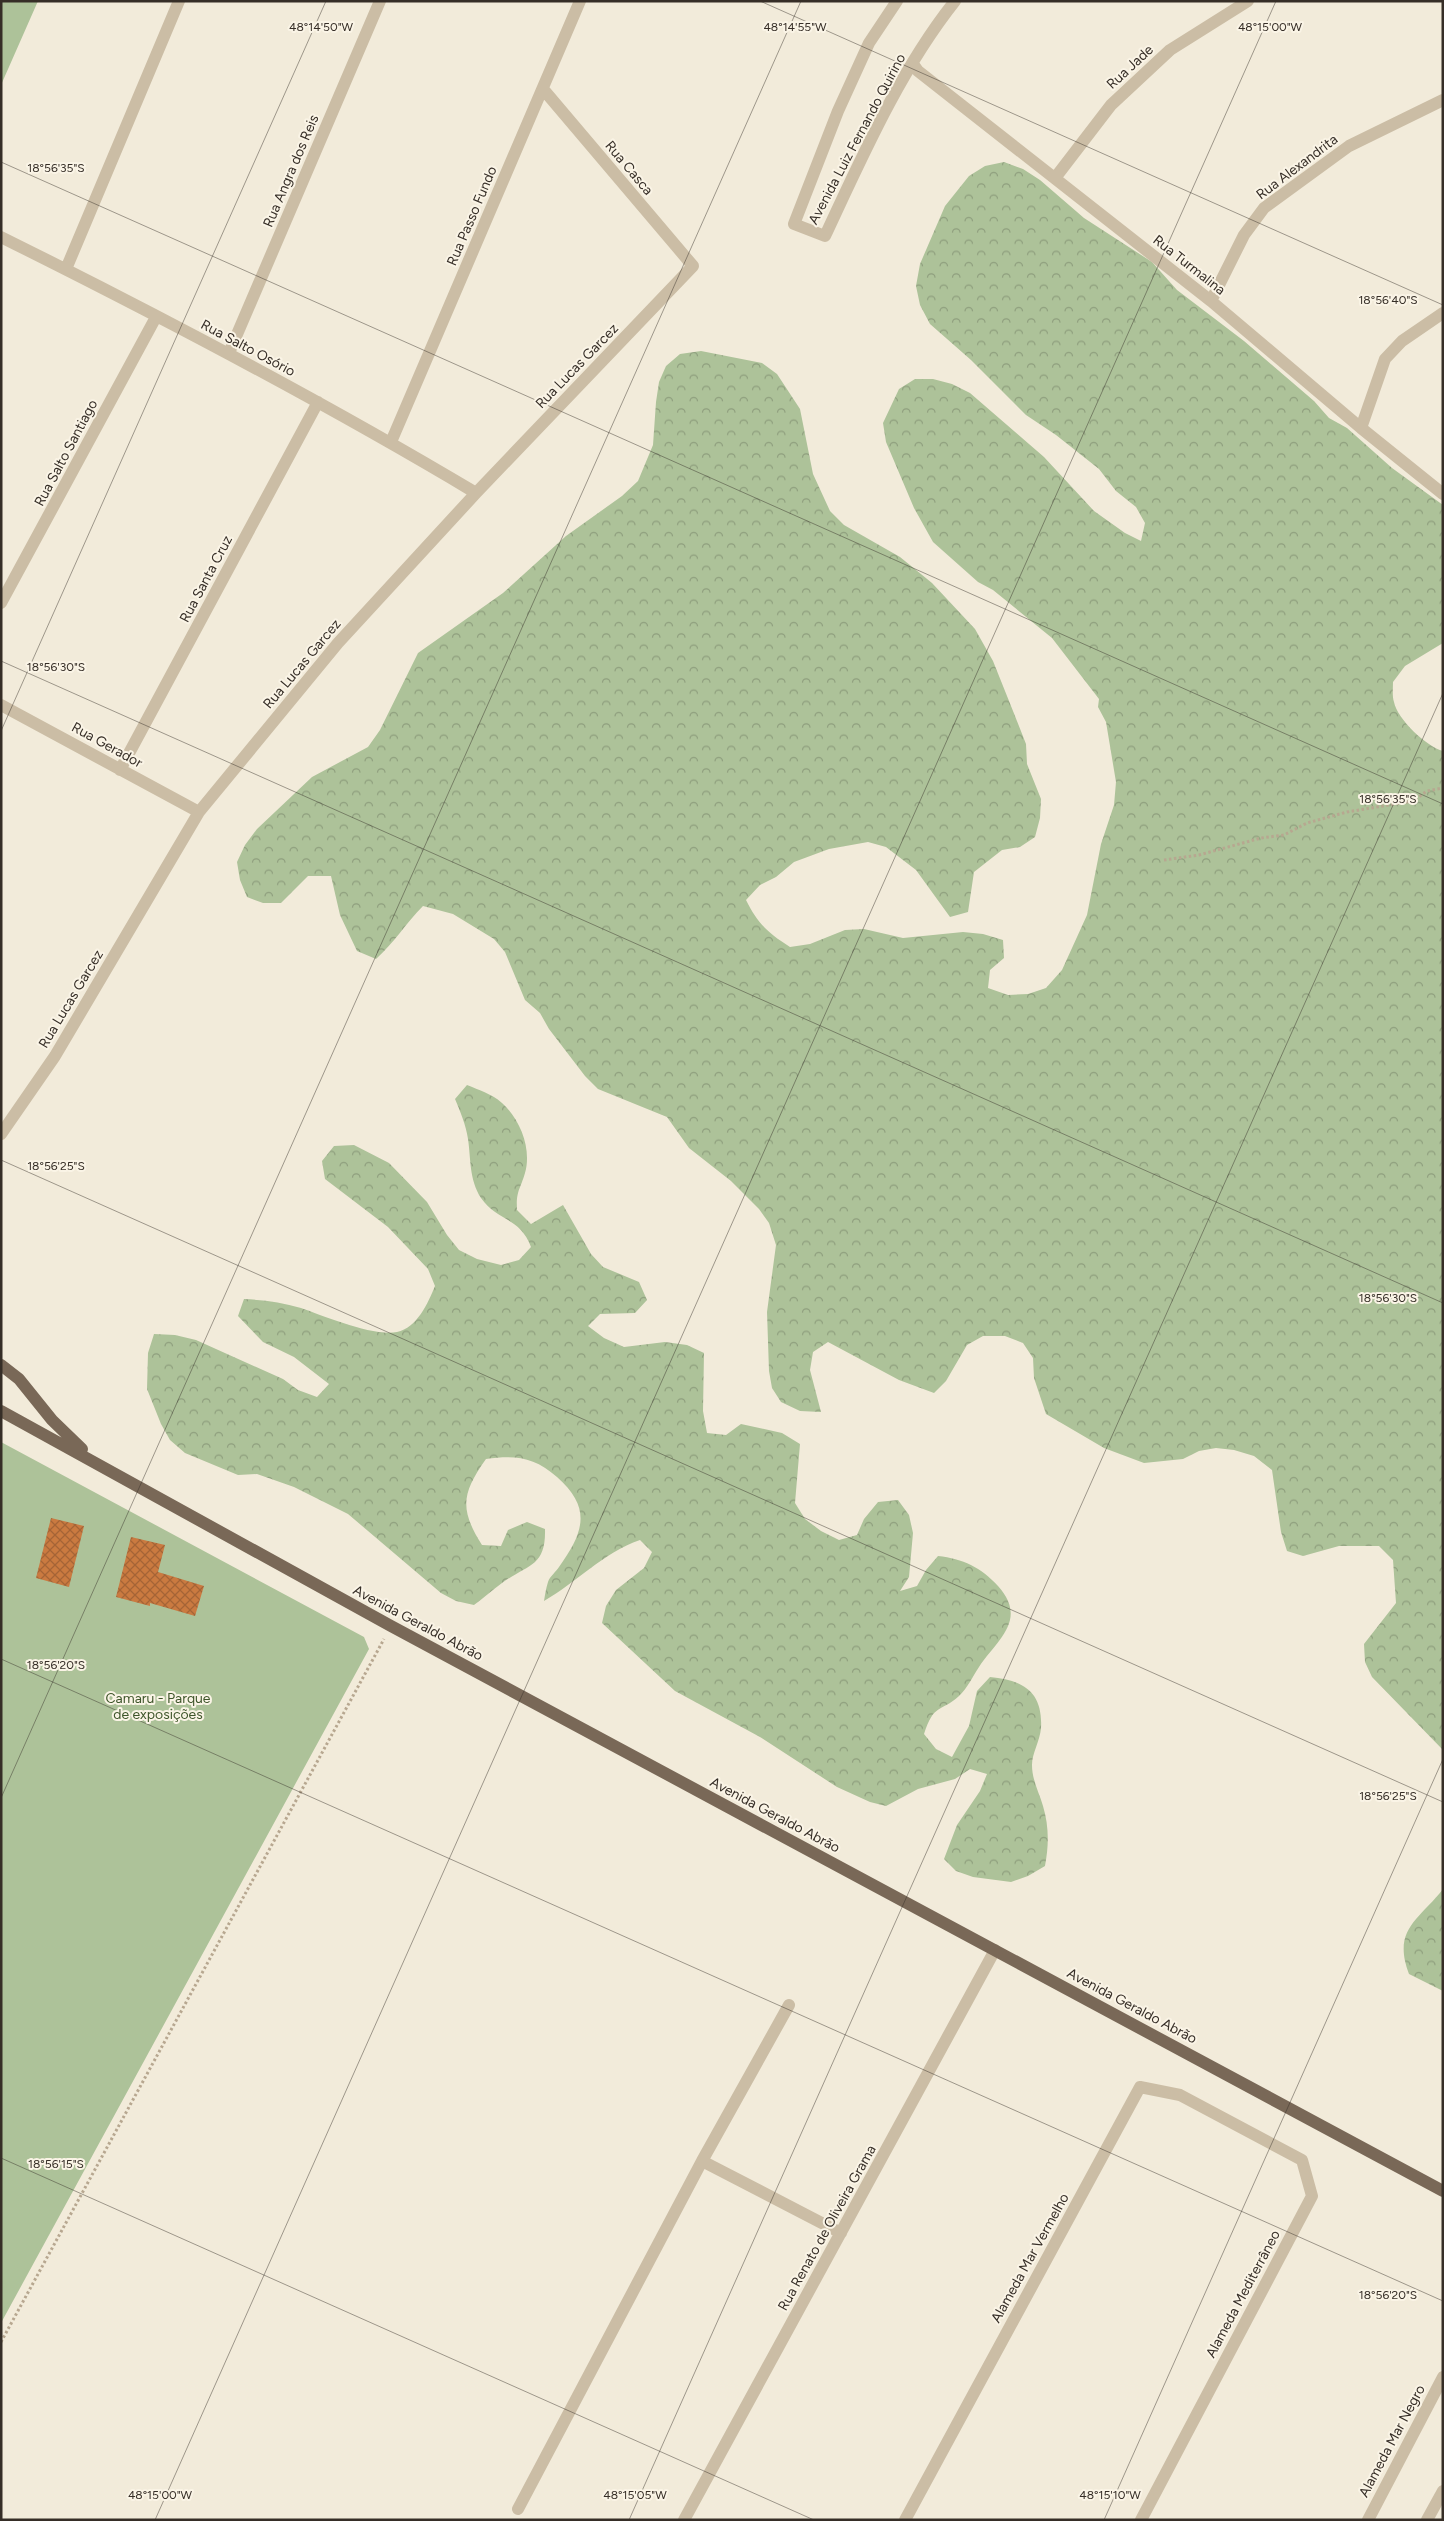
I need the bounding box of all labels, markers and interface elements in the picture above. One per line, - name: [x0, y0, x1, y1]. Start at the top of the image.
- text: 48°14'50"W: [289, 20, 353, 34]
- text: 48°14'55"W: [763, 20, 827, 34]
- text: 48°15'00"W: [1238, 20, 1303, 34]
- street label: Rua Jade: [1103, 41, 1157, 93]
- street label: Avenida Luiz Fernando Quirino: [805, 51, 909, 227]
- street label: Rua Angra dos Reis: [260, 112, 322, 230]
- street label: Rua Alexandrita: [1253, 131, 1341, 203]
- street label: Rua Casca: [601, 137, 657, 199]
- text: 18°56'35"S: [27, 161, 85, 175]
- street label: Rua Passo Fundo: [443, 164, 501, 268]
- street label: Rua Turmalina: [1149, 231, 1229, 299]
- text: 18°56'40"S: [1358, 293, 1418, 307]
- street label: Rua Salto Osório: [198, 316, 298, 380]
- street label: Rua Lucas Garcez: [532, 320, 622, 412]
- street label: Rua Salto Santiago: [31, 397, 101, 509]
- street label: Rua Santa Cruz: [176, 532, 236, 625]
- street label: Rua Lucas Garcez: [260, 616, 344, 712]
- text: 18°56'30"S: [27, 660, 85, 674]
- street label: Rua Gerador: [69, 719, 146, 772]
- text: 18°56'35"S: [1359, 792, 1417, 806]
- street label: Rua Lucas Garcez: [35, 947, 107, 1051]
- text: 18°56'25"S: [27, 1159, 85, 1173]
- text: 18°56'30"S: [1359, 1291, 1417, 1305]
- street label: Avenida Geraldo Abrão: [350, 1582, 486, 1664]
- text: 18°56'20"S: [27, 1658, 85, 1672]
- park label: Camaru - Parque de exposições: [106, 1690, 211, 1723]
- street label: Avenida Geraldo Abrão: [707, 1774, 843, 1856]
- text: 18°56'25"S: [1359, 1789, 1417, 1803]
- street label: Avenida Geraldo Abrão: [1064, 1965, 1200, 2047]
- street label: Rua Renato de Oliveira Grama: [774, 2142, 880, 2314]
- text: 18°56'15"S: [28, 2157, 84, 2171]
- street label: Alameda Mar Vermelho: [987, 2190, 1073, 2326]
- street label: Alameda Mediterrâneo: [1202, 2227, 1284, 2361]
- text: 18°56'20"S: [1359, 2288, 1417, 2302]
- street label: Alameda Mar Negro: [1355, 2382, 1429, 2500]
- text: 48°15'00"W: [128, 2488, 193, 2502]
- text: 48°15'05"W: [603, 2488, 667, 2502]
- text: 48°15'10"W: [1079, 2488, 1141, 2502]

